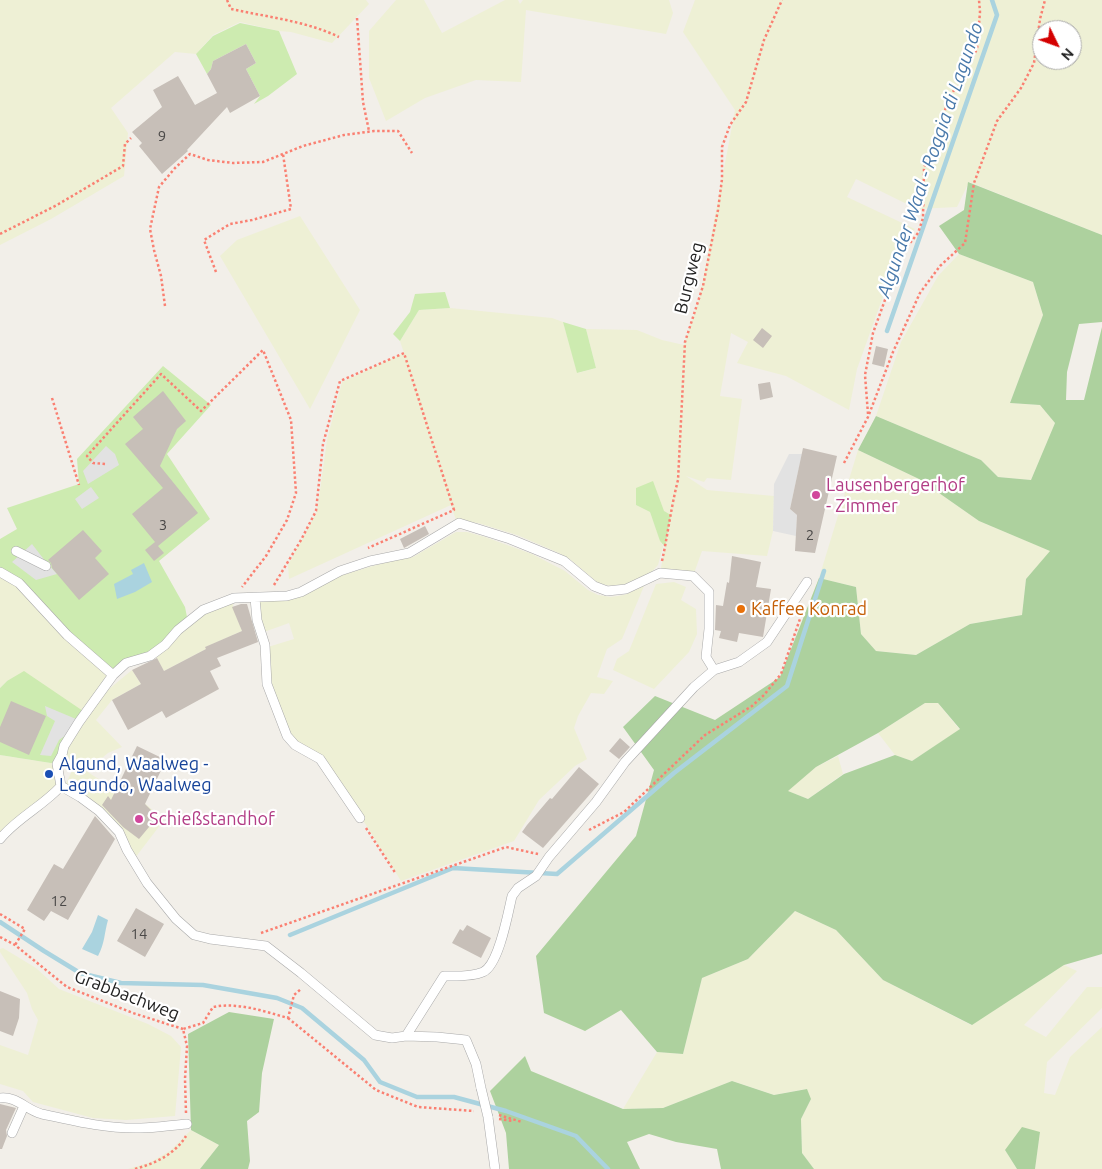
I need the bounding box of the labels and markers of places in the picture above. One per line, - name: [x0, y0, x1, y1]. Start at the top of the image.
- place label: Lausenbergerhof - Zimmer: [826, 474, 965, 516]
- marker: Lausenbergerhof - Zimmer: [810, 489, 822, 501]
- place label: Kaffee Konrad: [751, 598, 867, 620]
- marker: Kaffee Konrad: [735, 603, 747, 615]
- place label: Algund, Waalweg - Lagundo, Waalweg: [59, 753, 212, 796]
- marker: Algund, Waalweg - Lagundo, Waalweg: [43, 768, 55, 780]
- place label: Schießstandhof: [149, 808, 275, 830]
- marker: Schießstandhof: [133, 813, 145, 825]

